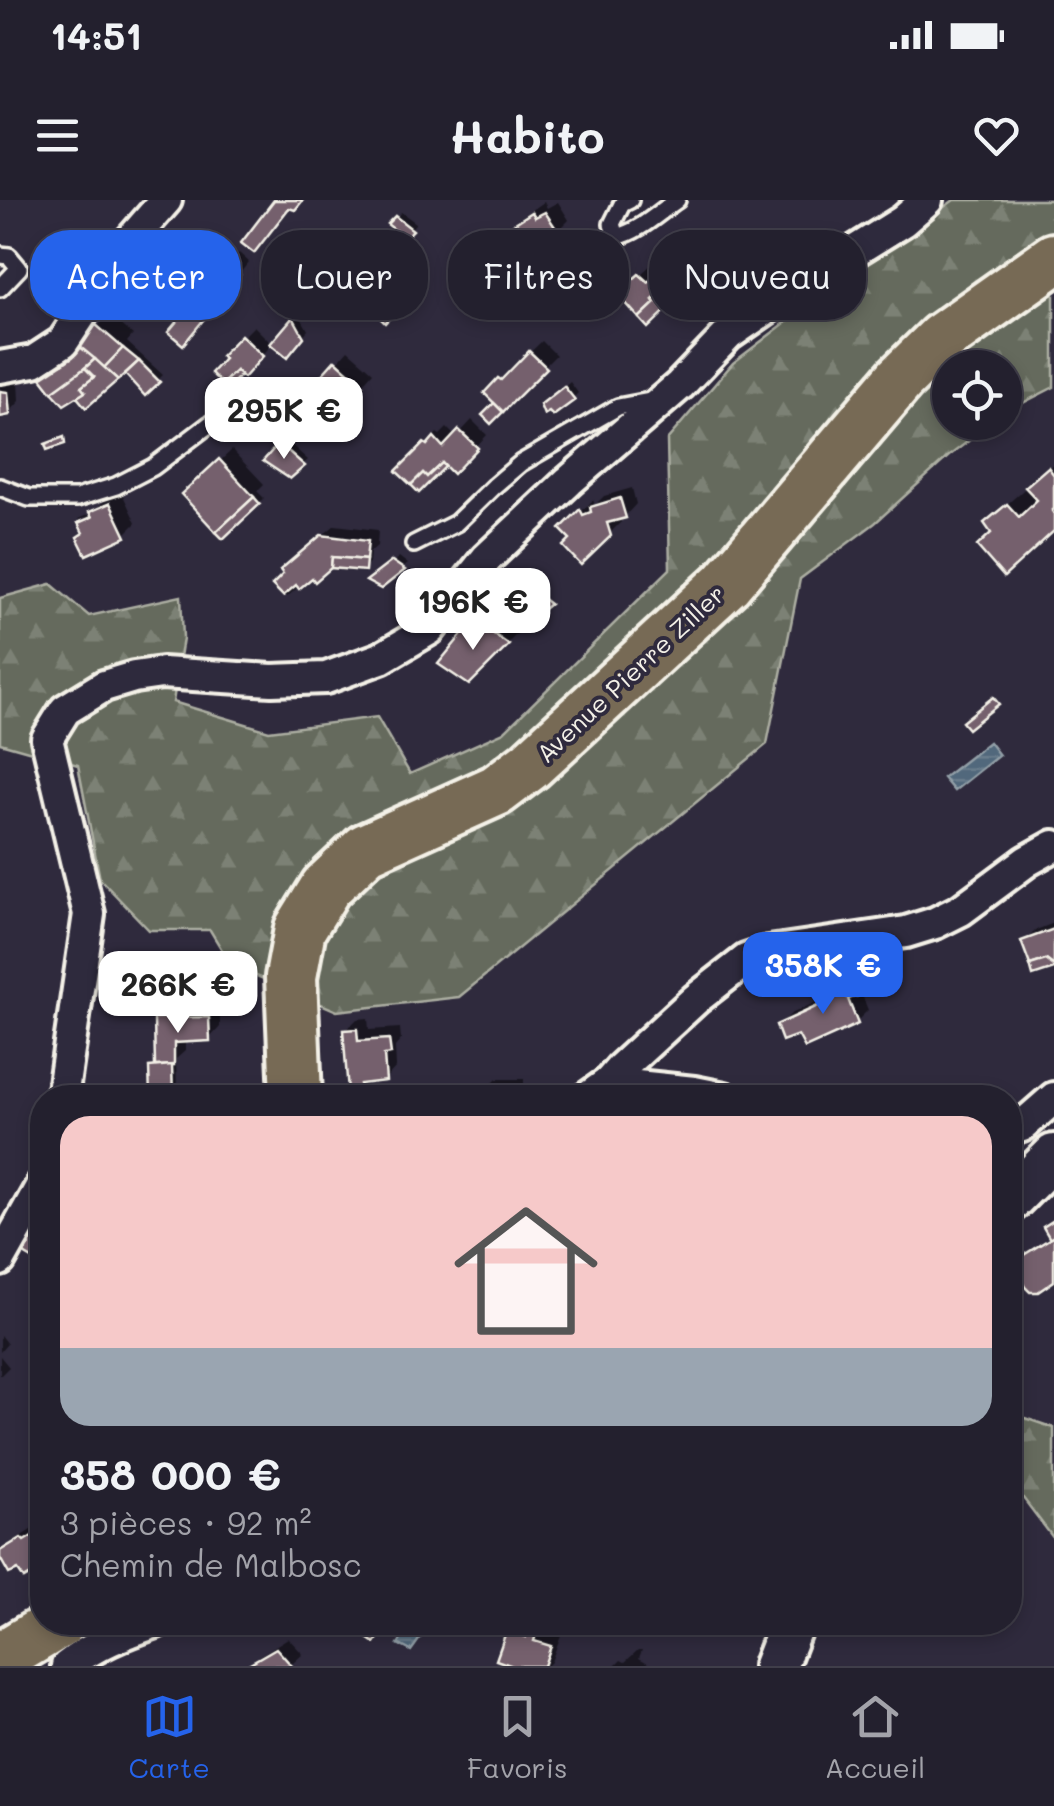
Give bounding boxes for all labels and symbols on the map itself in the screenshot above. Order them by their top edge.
pin: 295K € [203,377,365,462]
pin: 196K € [392,568,554,653]
street label: Avenue Pierre Ziller [529,577,731,769]
pin: 358K € [742,932,904,1017]
pin: 266K € [97,951,259,1036]

